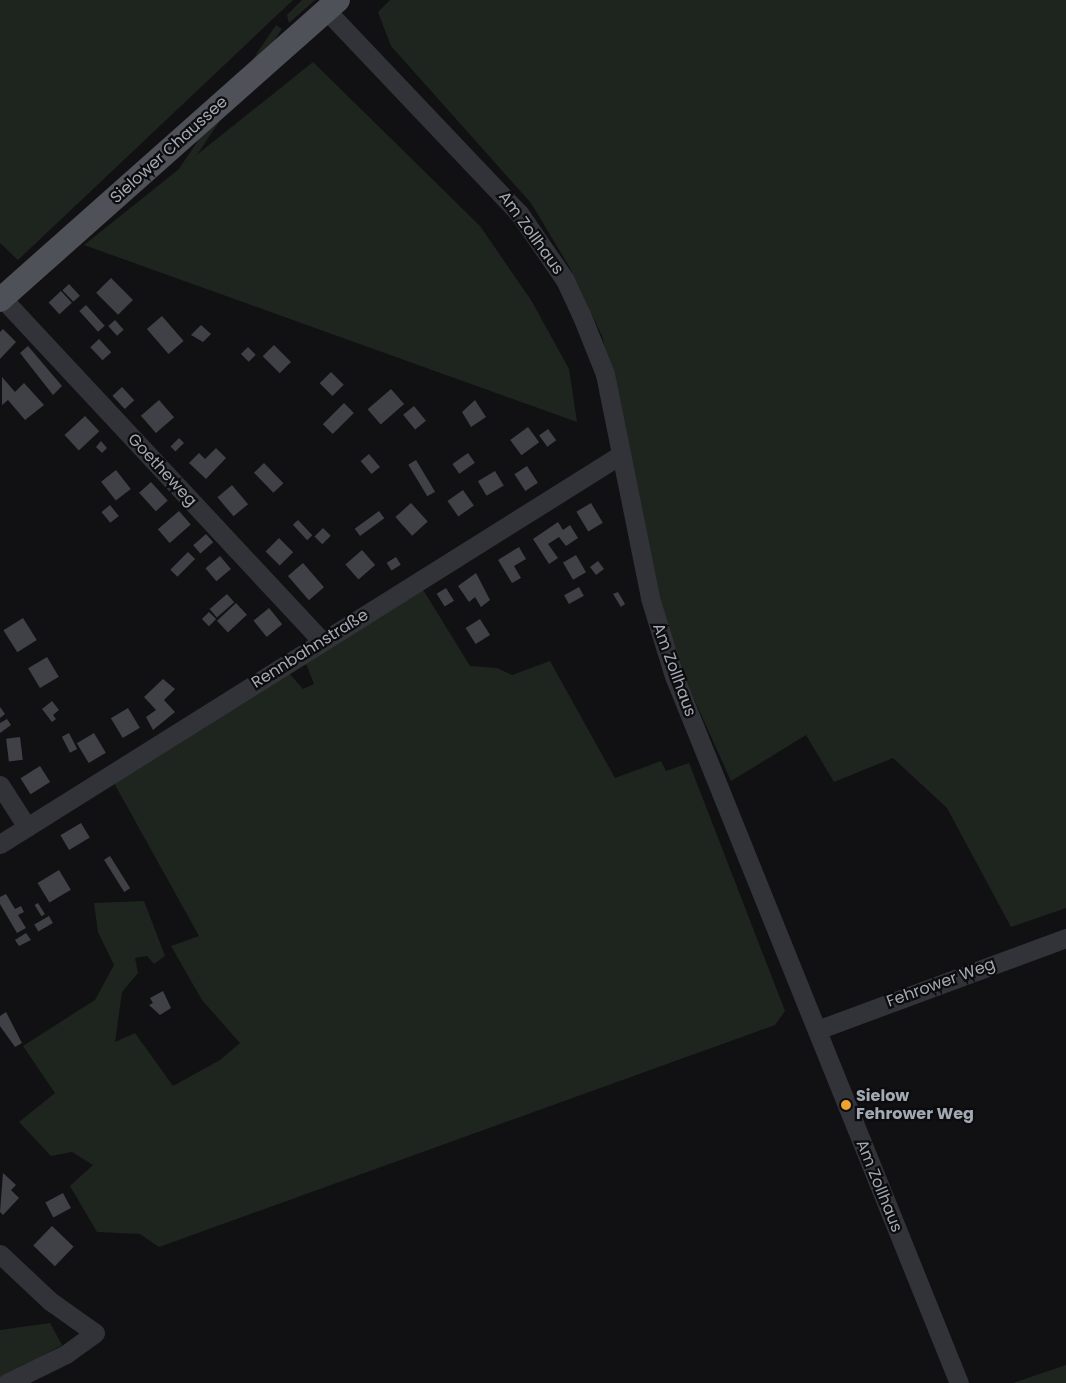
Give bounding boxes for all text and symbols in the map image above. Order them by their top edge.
street label: Sielower Chaussee [107,92,231,208]
street label: Am Zollhaus [494,188,568,278]
street label: Goetheweg [123,430,201,510]
street label: Rennbahnstraße [248,605,372,693]
street label: Am Zollhaus [648,621,700,719]
street label: Fehrower Weg [884,954,998,1012]
place label: Sielow Fehrower Weg [856,1086,974,1124]
marker: Sielow Fehrower Weg [840,1099,852,1111]
street label: Am Zollhaus [852,1137,906,1235]

